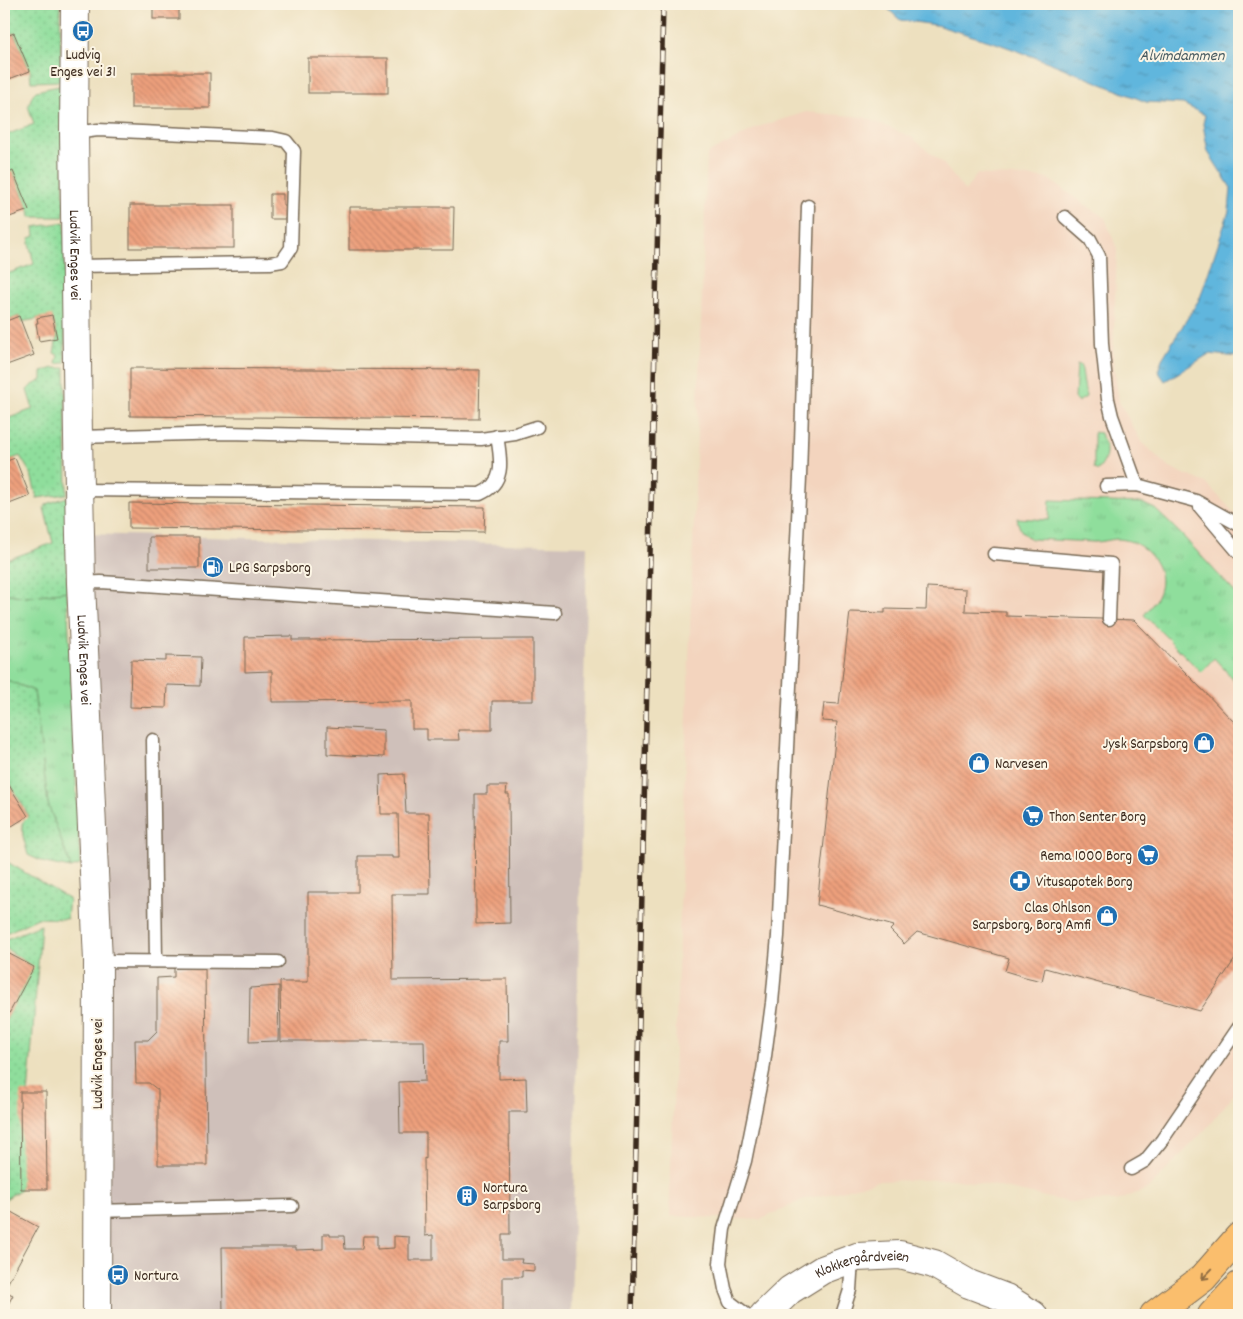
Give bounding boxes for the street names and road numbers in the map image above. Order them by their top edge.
street label: Ludvik Enges vei [62,210,85,301]
street label: Ludvik Enges vei [69,614,95,706]
street label: Ludvik Enges vei [88,1019,110,1109]
street label: Klokkergårdveien [811,1246,912,1285]

